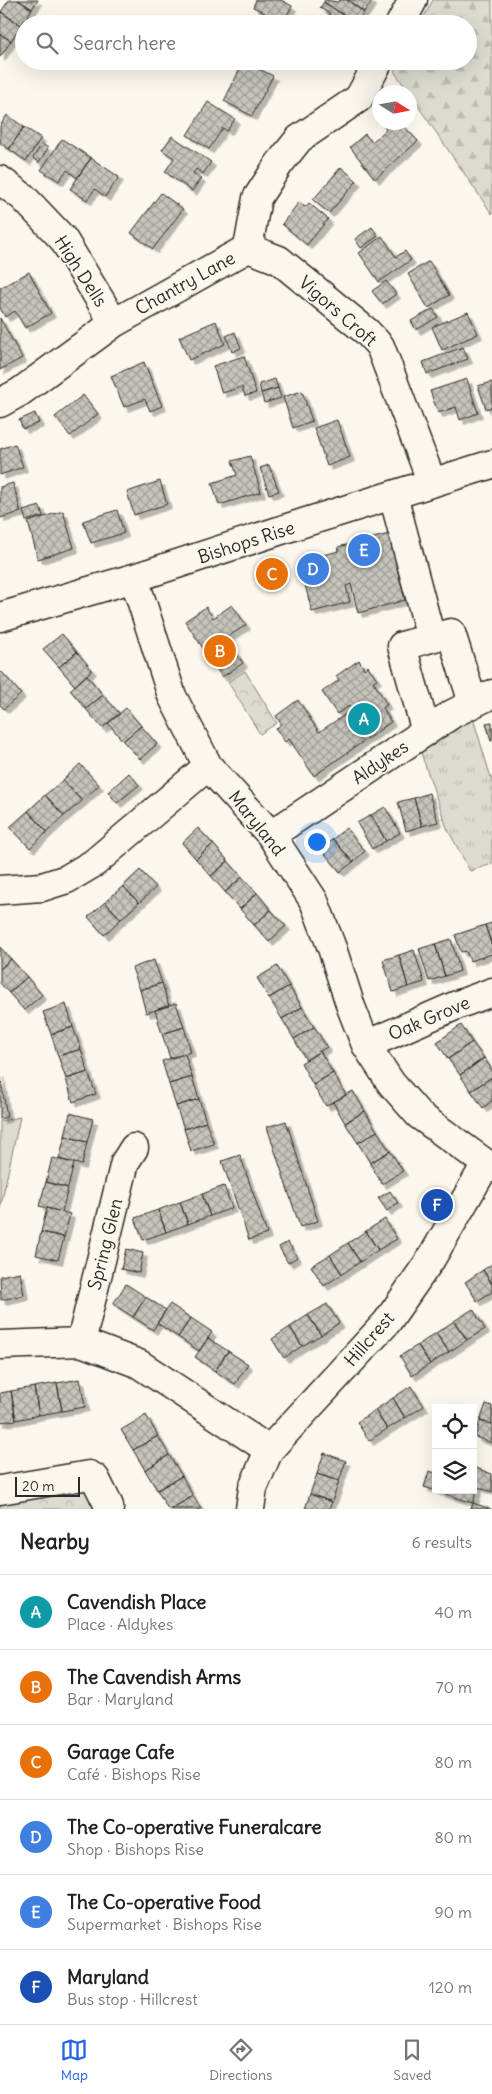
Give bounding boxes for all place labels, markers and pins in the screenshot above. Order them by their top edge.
pin: E [348,531,380,569]
pin: D [297,550,329,588]
pin: C [256,555,288,593]
pin: B [204,632,236,670]
pin: A [348,700,380,738]
pin: F [421,1186,453,1224]

